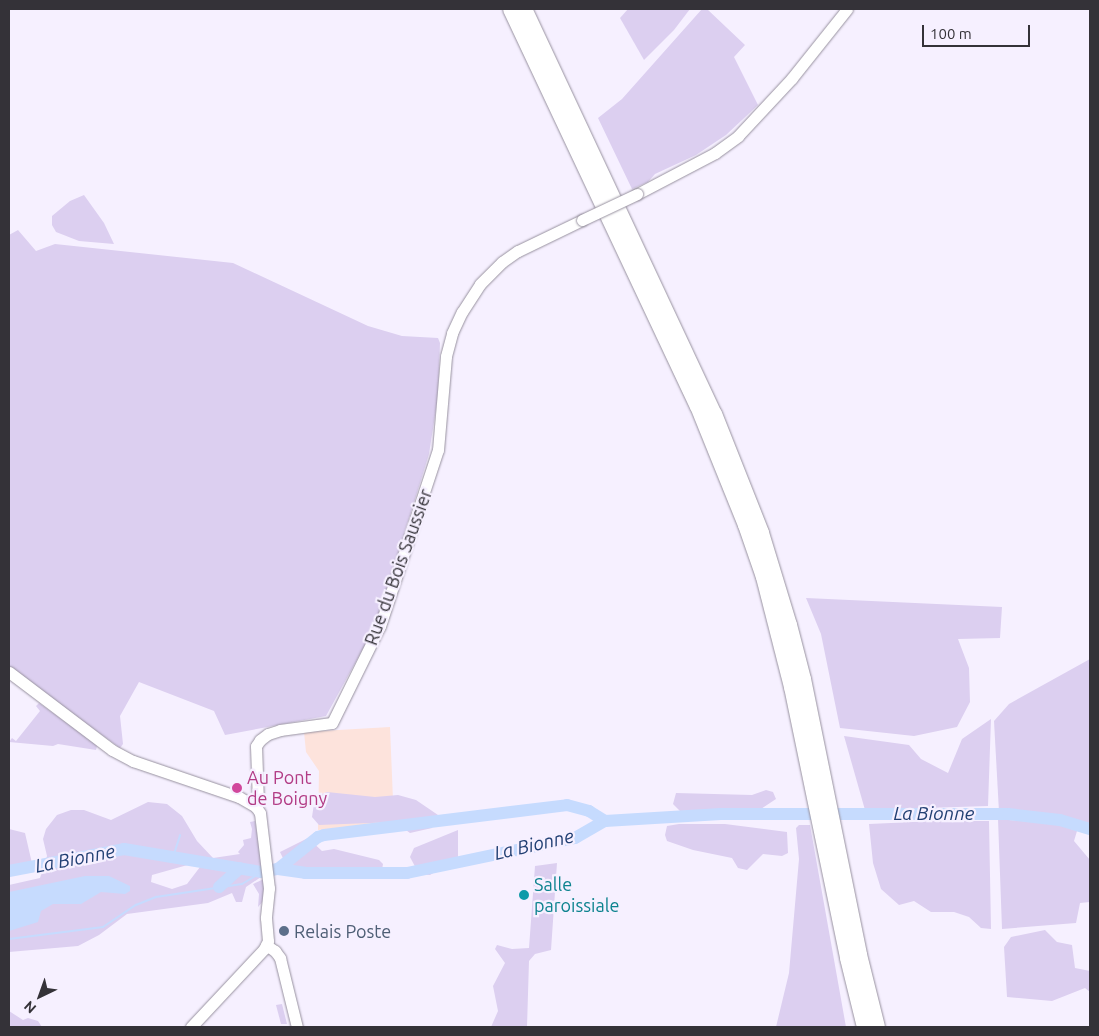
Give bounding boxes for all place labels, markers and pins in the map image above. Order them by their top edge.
place label: Au Pont de Boigny [247,767,327,810]
marker: Au Pont de Boigny [231,782,243,794]
place label: Salle paroissiale [534,874,619,916]
marker: Salle paroissiale [518,889,530,901]
place label: Relais Poste [294,920,391,942]
marker: Relais Poste [278,925,290,937]

